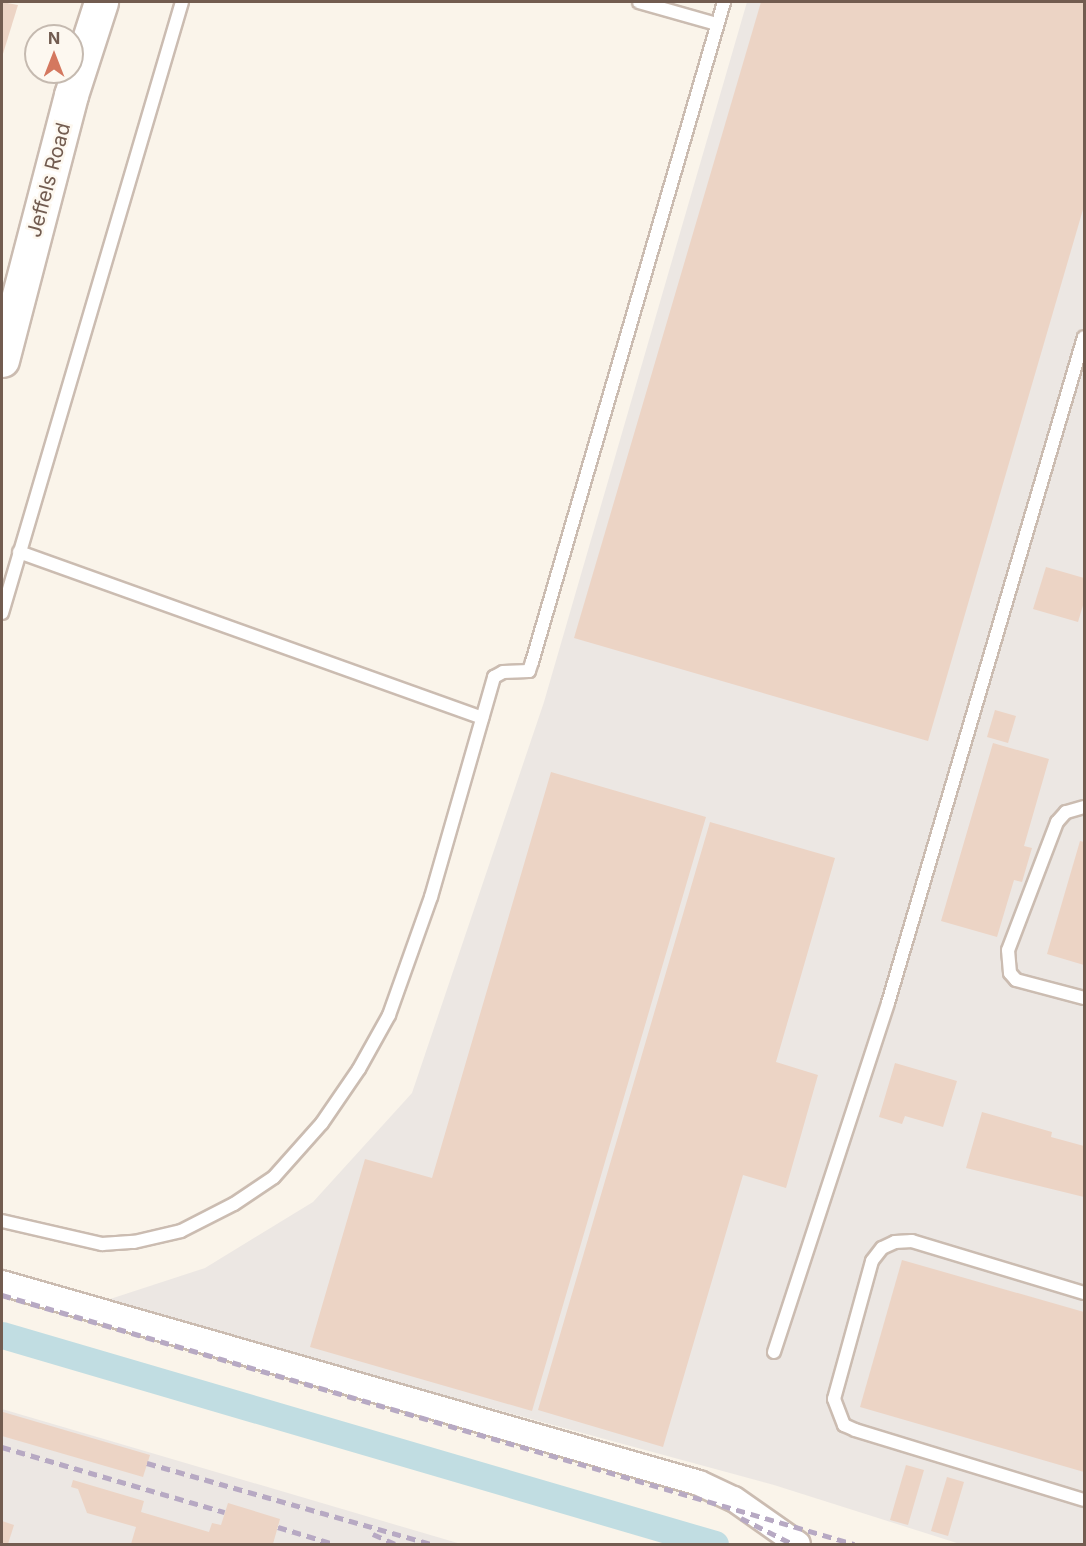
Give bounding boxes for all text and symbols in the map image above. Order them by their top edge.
north arrow [24,24,84,84]
text: N [48,28,60,48]
street label: Jeffels Road [22,120,76,240]

